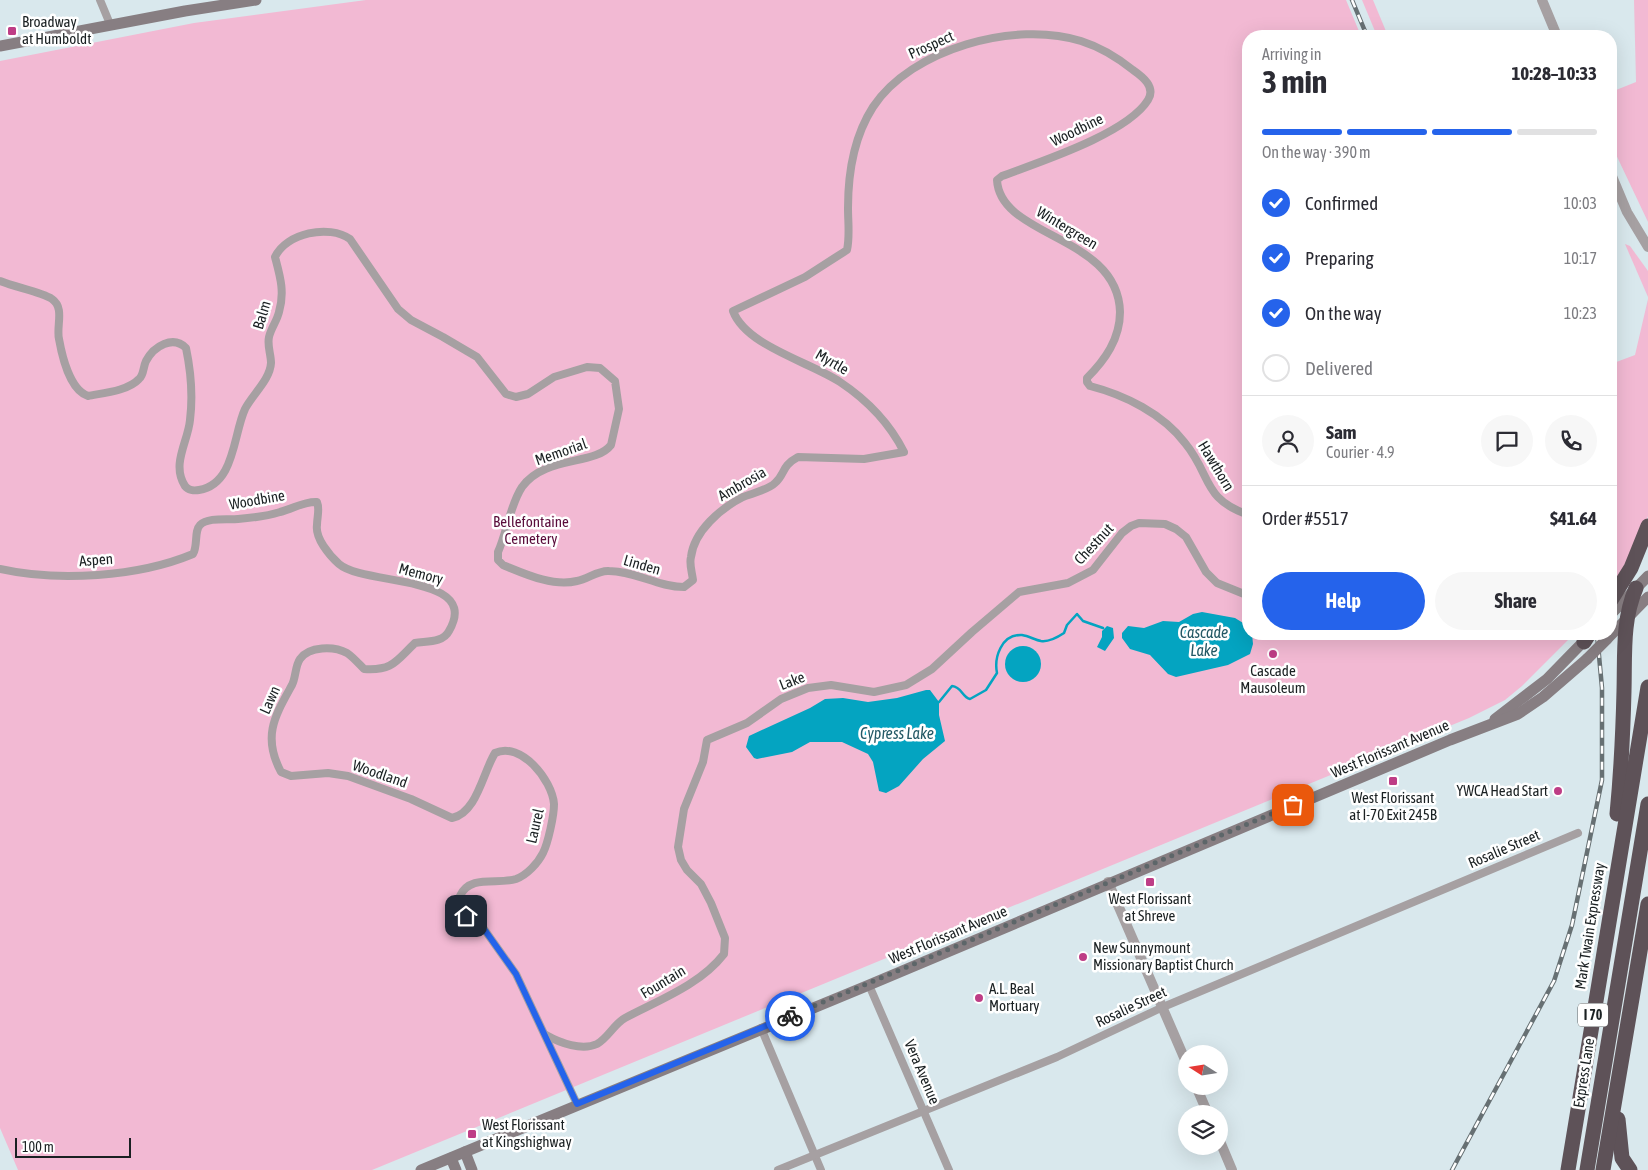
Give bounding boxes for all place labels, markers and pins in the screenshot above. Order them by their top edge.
place label: Broadway at Humboldt [22,13,92,47]
marker: Broadway at Humboldt [6,25,18,37]
marker: Cascade Mausoleum [1267,648,1279,660]
place label: Cascade Mausoleum [1240,662,1306,696]
marker: West Florissant at I-70 Exit 245B [1387,775,1399,787]
place label: YWCA Head Start [1457,782,1548,799]
pin [1272,784,1314,826]
marker: YWCA Head Start [1552,785,1564,797]
place label: West Florissant at I-70 Exit 245B [1349,789,1437,823]
marker: West Florissant at Shreve [1144,876,1156,888]
place label: West Florissant at Shreve [1109,890,1191,924]
pin [445,895,487,937]
place label: New Sunnymount Missionary Baptist Church [1093,939,1234,973]
marker: New Sunnymount Missionary Baptist Church [1077,951,1089,963]
place label: A.L. Beal Mortuary [989,980,1040,1014]
marker: A.L. Beal Mortuary [973,992,985,1004]
place label: West Florissant at Kingshighway [482,1116,572,1150]
marker: West Florissant at Kingshighway [466,1128,478,1140]

